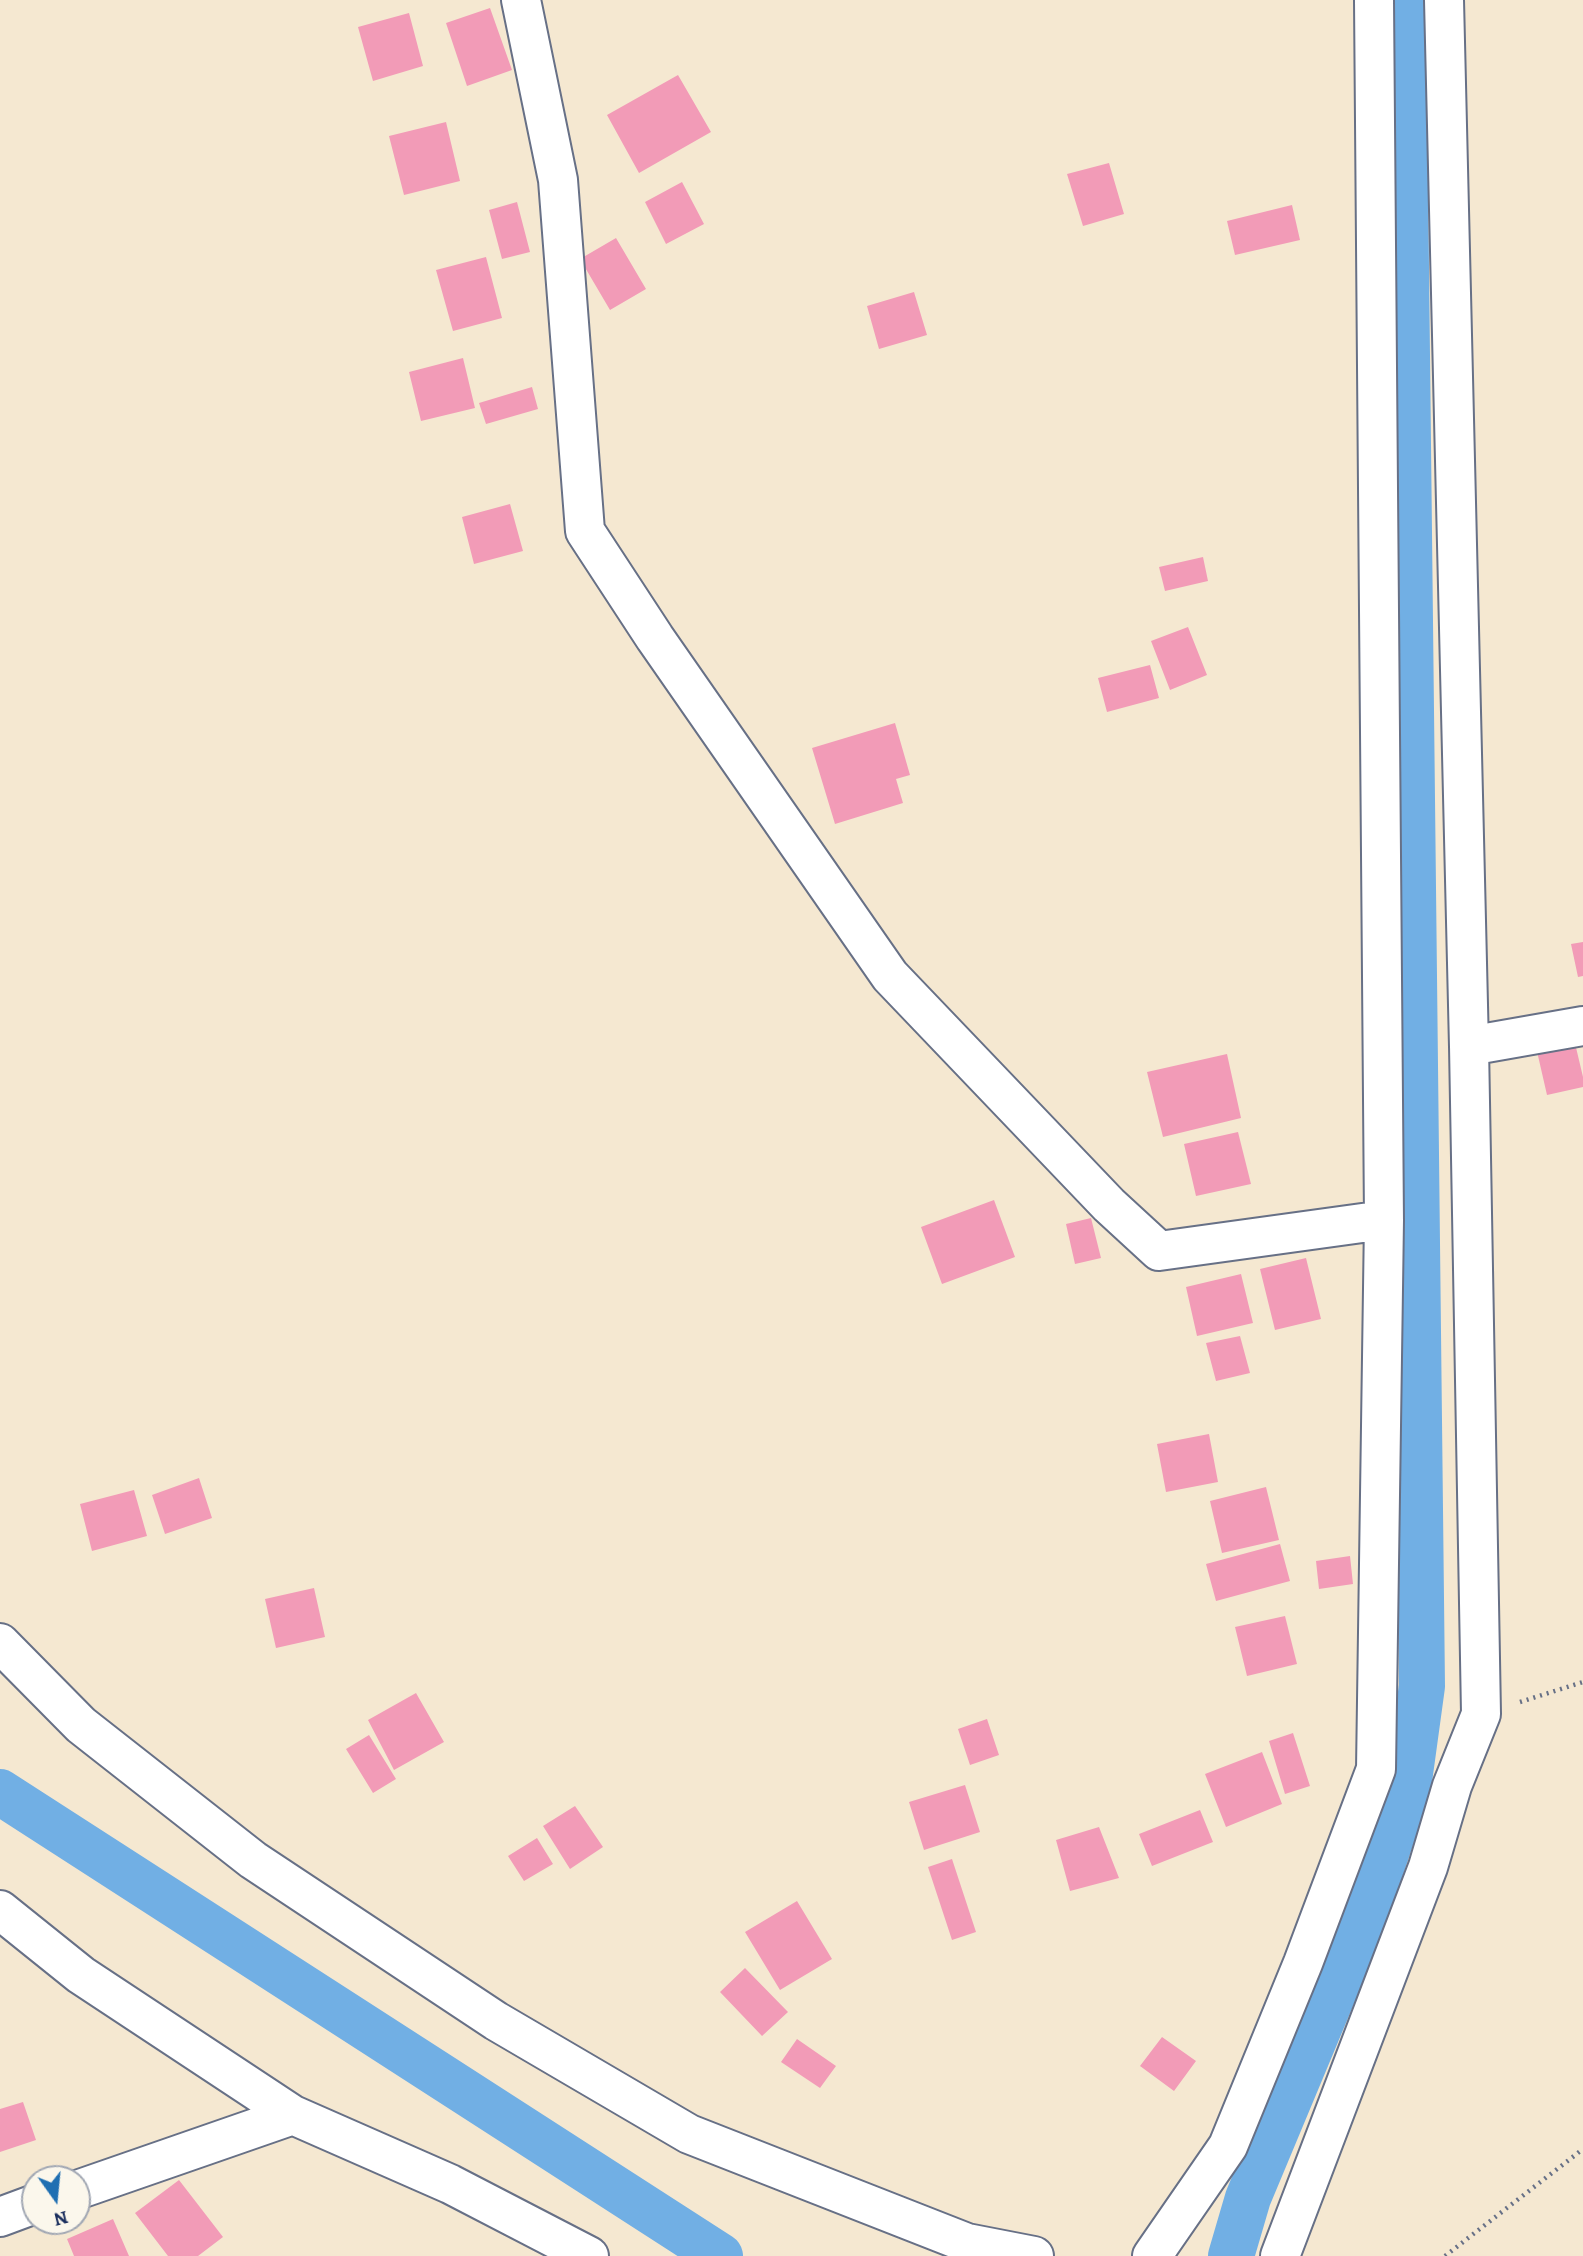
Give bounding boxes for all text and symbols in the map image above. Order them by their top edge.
north arrow [21,2165,91,2235]
text: N [51,2204,71,2233]

